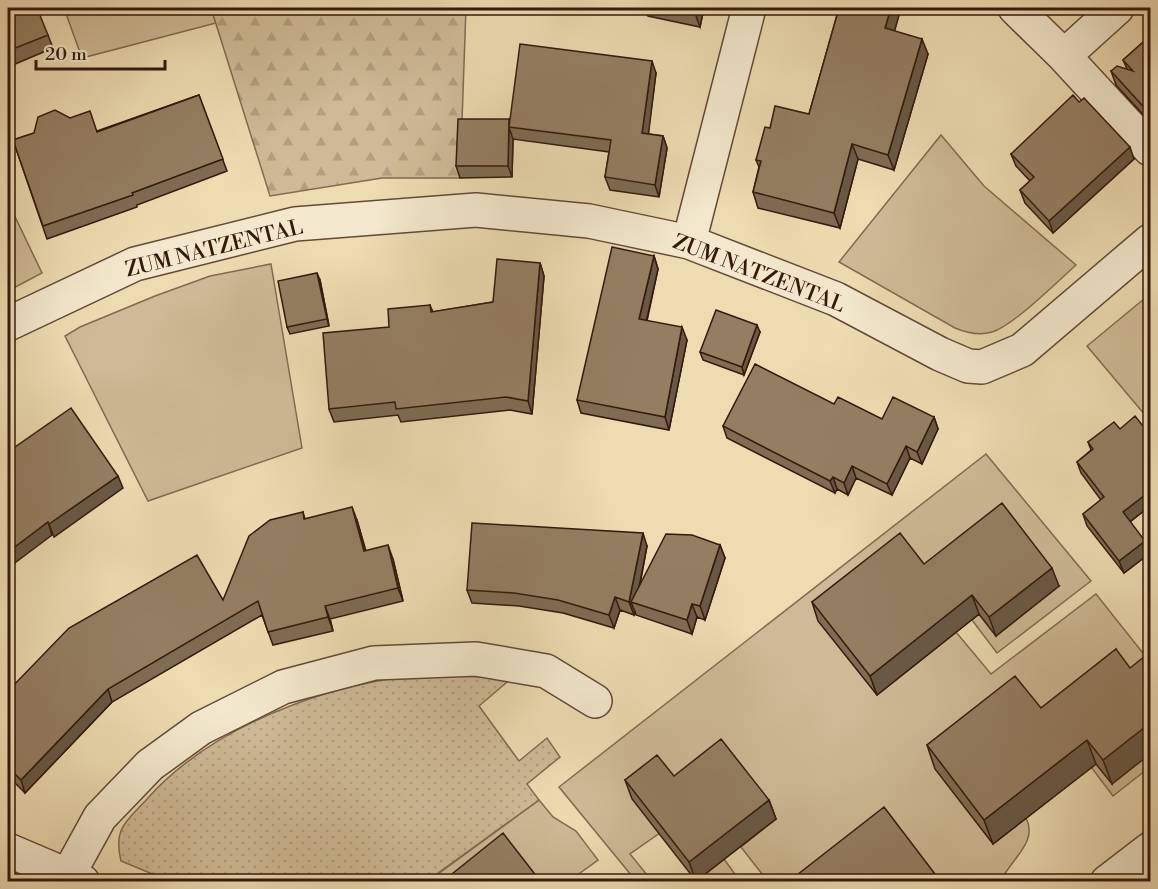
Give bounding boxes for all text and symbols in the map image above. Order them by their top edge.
scale bar [36,33,165,71]
text: 20 m [45,43,87,66]
street label: ZUM NATZENTAL [123,214,306,284]
street label: ZUM NATZENTAL [669,229,848,319]

